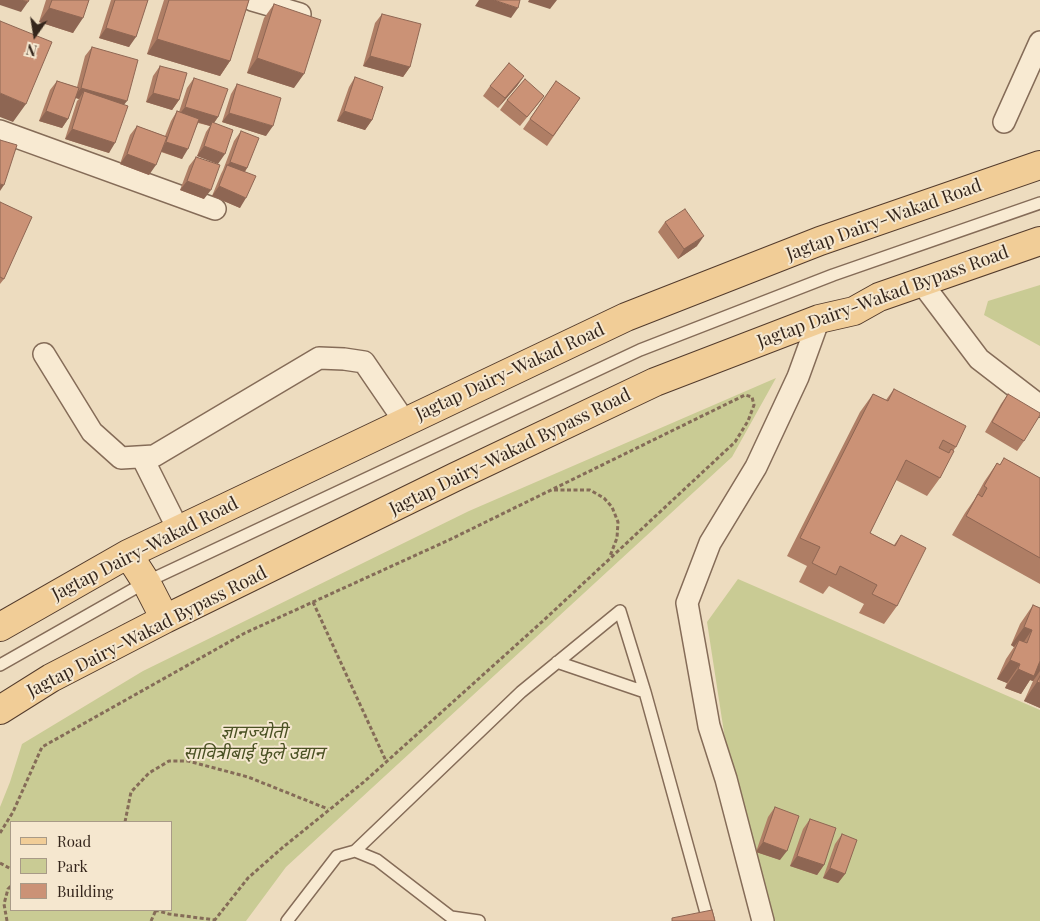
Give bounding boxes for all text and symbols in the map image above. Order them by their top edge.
north arrow [10,10,60,60]
text: N [24,40,39,60]
street label: Jagtap Dairy-Wakad Road [784,175,984,265]
street label: Jagtap Dairy-Wakad Bypass Road [754,241,1012,353]
street label: Jagtap Dairy-Wakad Road [412,319,608,425]
street label: Jagtap Dairy-Wakad Bypass Road [386,384,634,520]
street label: Jagtap Dairy-Wakad Road [48,493,242,605]
street label: Jagtap Dairy-Wakad Bypass Road [24,562,270,702]
park label: ज्ञानज्योती सावित्रीबाई फुले उद्यान [184,721,324,764]
legend [10,821,172,911]
text: Road [57,831,91,851]
text: Park [57,856,88,876]
text: Building [57,881,113,901]

